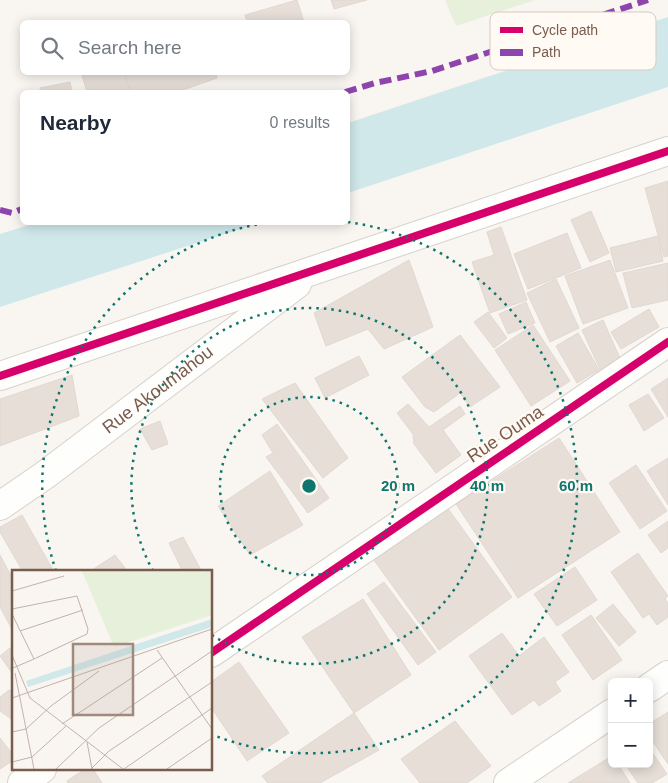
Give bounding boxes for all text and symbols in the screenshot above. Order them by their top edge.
legend [490,12,656,70]
search box [20,20,350,75]
text: Cycle path [532,22,598,38]
icon: search [38,34,66,62]
text: Search here [78,37,182,58]
text: Path [532,44,561,60]
text: Nearby [40,111,111,134]
text: 0 results [270,114,330,131]
street label: Rue Akoumahou [99,341,217,438]
street label: Rue Ouma [463,401,547,467]
centre of rings [300,477,318,495]
text: 20 m [381,477,415,494]
text: 40 m [470,477,504,494]
text: 60 m [559,477,593,494]
inset map [12,570,212,770]
map controls [608,678,653,768]
button: + [608,678,653,723]
button: − [608,723,653,768]

